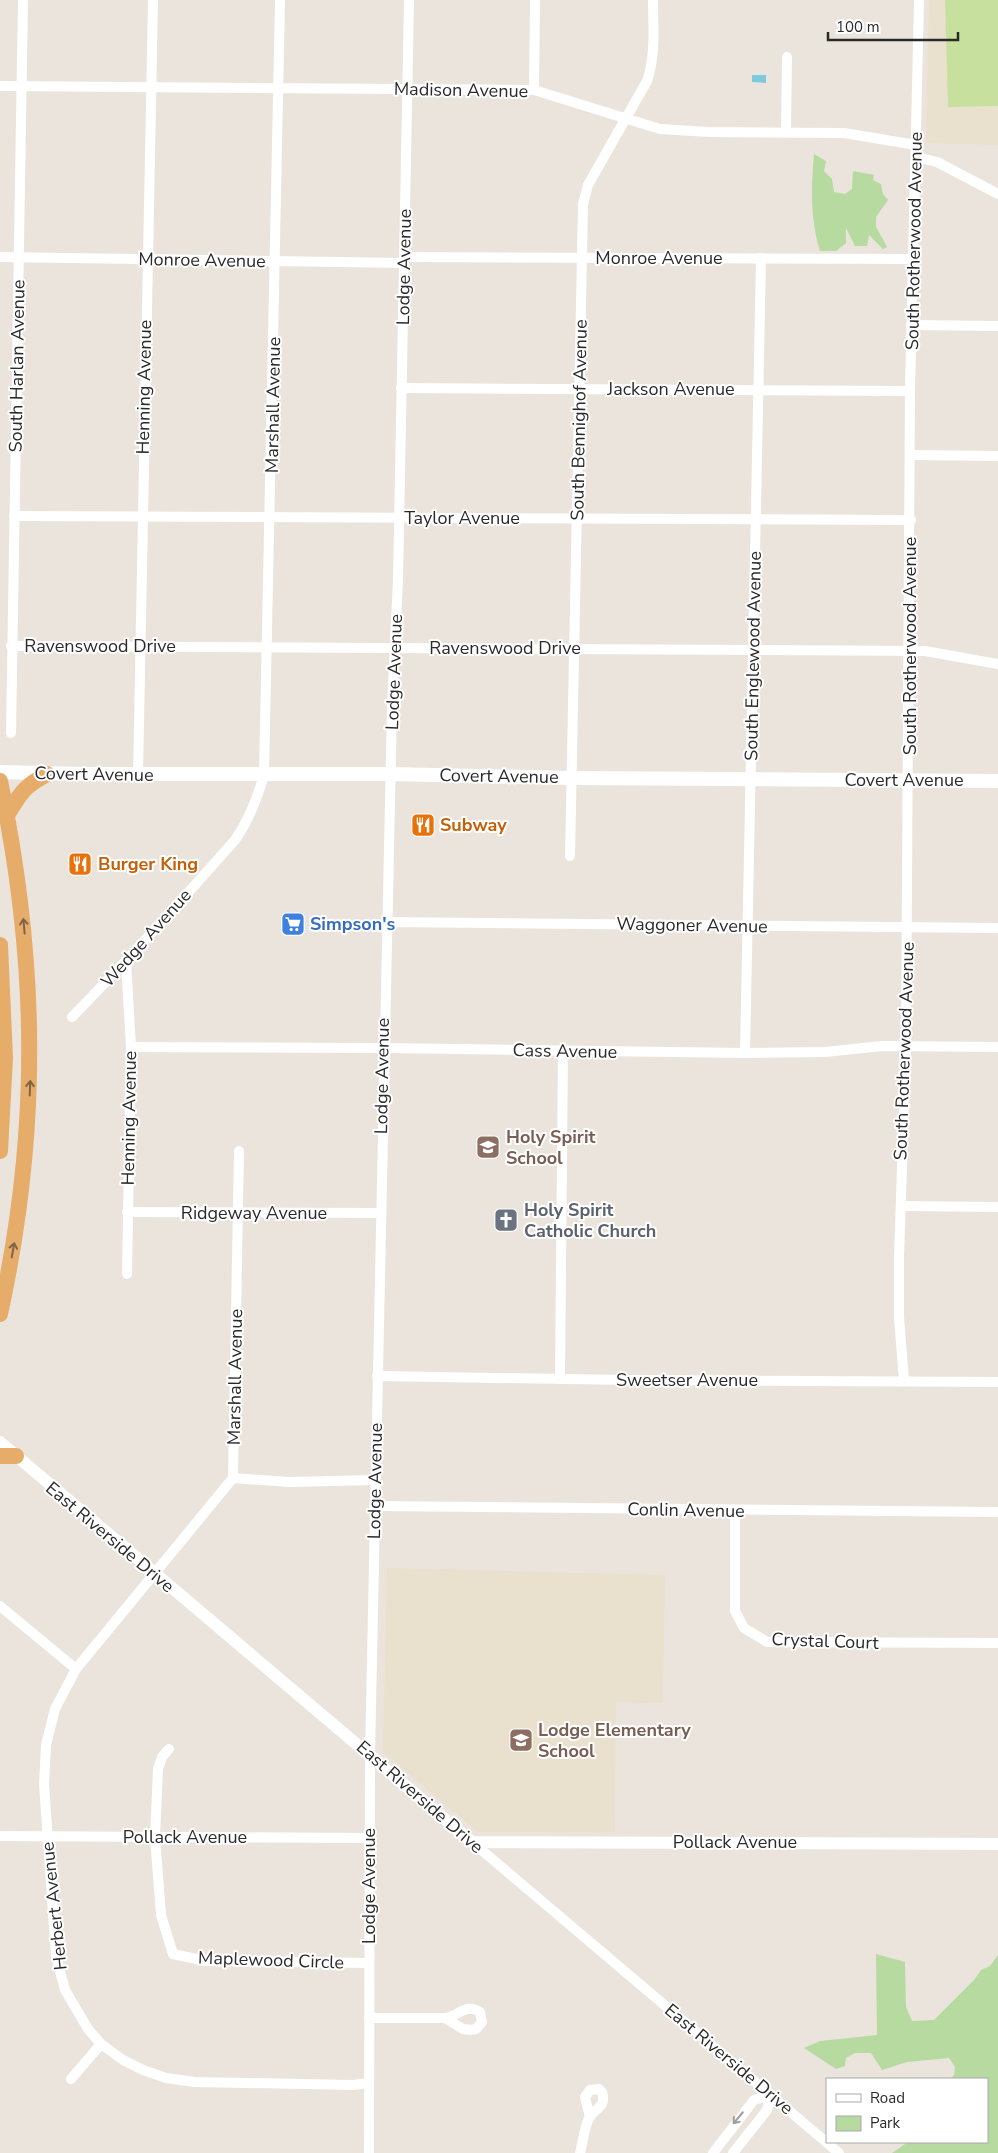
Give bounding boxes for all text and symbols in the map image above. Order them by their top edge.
scale bar [828,10,958,42]
text: 100 m [836,17,880,37]
street label: Madison Avenue [394,77,528,103]
street label: South Rotherwood Avenue [900,132,928,350]
street label: Lodge Avenue [391,209,417,325]
street label: Monroe Avenue [595,246,723,270]
street label: Monroe Avenue [138,247,266,273]
street label: South Harlan Avenue [3,279,31,453]
street label: South Bennighof Avenue [565,319,593,521]
street label: Henning Avenue [131,320,157,454]
street label: Marshall Avenue [260,337,286,473]
street label: Jackson Avenue [606,377,735,401]
street label: Taylor Avenue [404,506,520,530]
street label: South Rotherwood Avenue [898,537,922,755]
street label: South Englewood Avenue [739,551,767,761]
street label: Lodge Avenue [380,614,408,730]
street label: Ravenswood Drive [24,634,176,658]
street label: Ravenswood Drive [429,636,581,660]
street label: Covert Avenue [34,761,154,787]
street label: Covert Avenue [439,763,559,789]
street label: Covert Avenue [844,768,964,792]
restaurant icon: Subway [410,812,436,838]
place label: Subway [440,813,507,837]
restaurant icon: Burger King [67,851,93,877]
place label: Burger King [98,852,198,876]
street label: Wedge Avenue [95,884,197,992]
supermarket icon: Simpson's [280,911,306,937]
place label: Simpson's [310,912,396,936]
street label: Waggoner Avenue [616,912,768,938]
one-way arrow [19,918,28,934]
street label: South Rotherwood Avenue [888,941,920,1161]
street label: Lodge Avenue [369,1018,395,1134]
street label: Cass Avenue [513,1038,617,1064]
street label: Henning Avenue [116,1051,142,1185]
one-way arrow [25,1080,35,1096]
place label: Holy Spirit School [506,1125,596,1170]
school or university icon: Holy Spirit School [475,1134,501,1160]
place label: Holy Spirit Catholic Church [524,1198,656,1243]
street label: Ridgeway Avenue [181,1201,327,1225]
church icon: Holy Spirit Catholic Church [493,1207,519,1233]
one-way arrow [9,1242,19,1258]
street label: Marshall Avenue [222,1309,248,1445]
street label: Sweetser Avenue [616,1368,758,1392]
street label: Lodge Avenue [362,1423,388,1539]
street label: East Riverside Drive [41,1476,179,1598]
street label: Conlin Avenue [627,1497,745,1523]
street label: Crystal Court [771,1627,880,1655]
place label: Lodge Elementary School [538,1718,691,1763]
school or university icon: Lodge Elementary School [508,1727,534,1753]
street label: East Riverside Drive [351,1735,489,1859]
street label: Pollack Avenue [123,1825,247,1849]
street label: Lodge Avenue [357,1828,381,1944]
street label: Pollack Avenue [673,1830,797,1854]
street label: Herbert Avenue [35,1841,73,1971]
street label: Maplewood Circle [198,1945,344,1975]
street label: East Riverside Drive [660,1998,798,2120]
legend [826,2078,988,2143]
text: Road [870,2088,905,2108]
one-way arrow [732,2112,744,2125]
text: Park [870,2113,900,2133]

